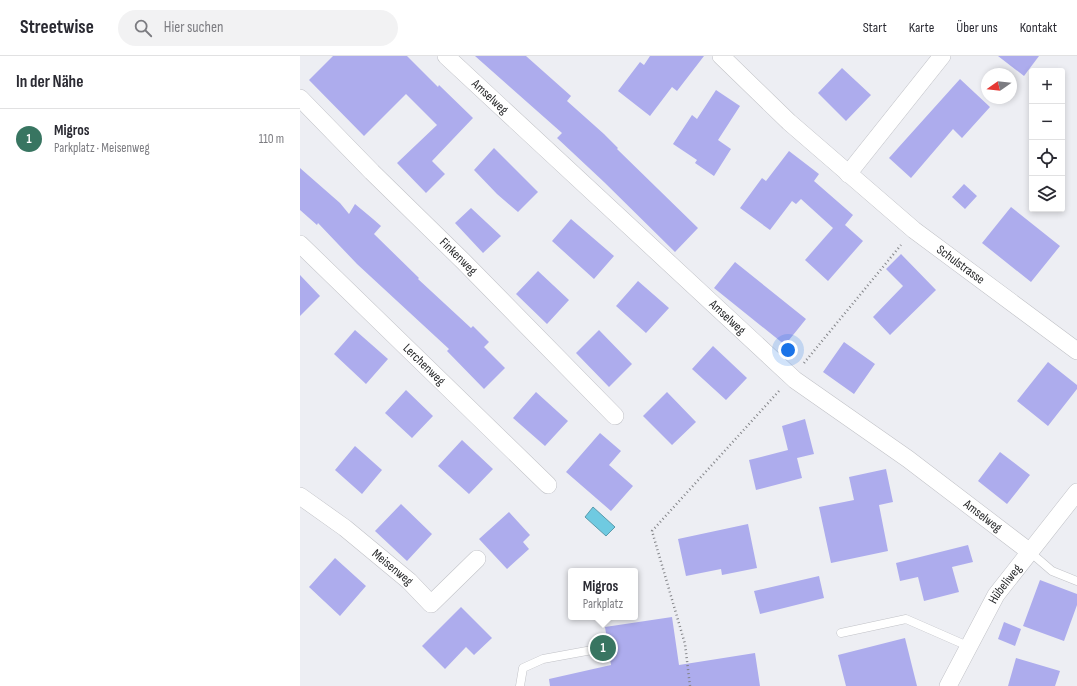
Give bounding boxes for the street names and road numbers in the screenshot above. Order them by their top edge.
street label: Amselweg [468,75,512,118]
street label: Finkenweg [436,234,480,278]
street label: Schulstrasse [933,242,988,288]
street label: Amselweg [705,296,749,338]
street label: Lerchenweg [400,340,449,389]
street label: Amselweg [959,496,1005,536]
street label: Meisenweg [369,546,417,589]
street label: Hübeliweg [985,561,1025,606]

